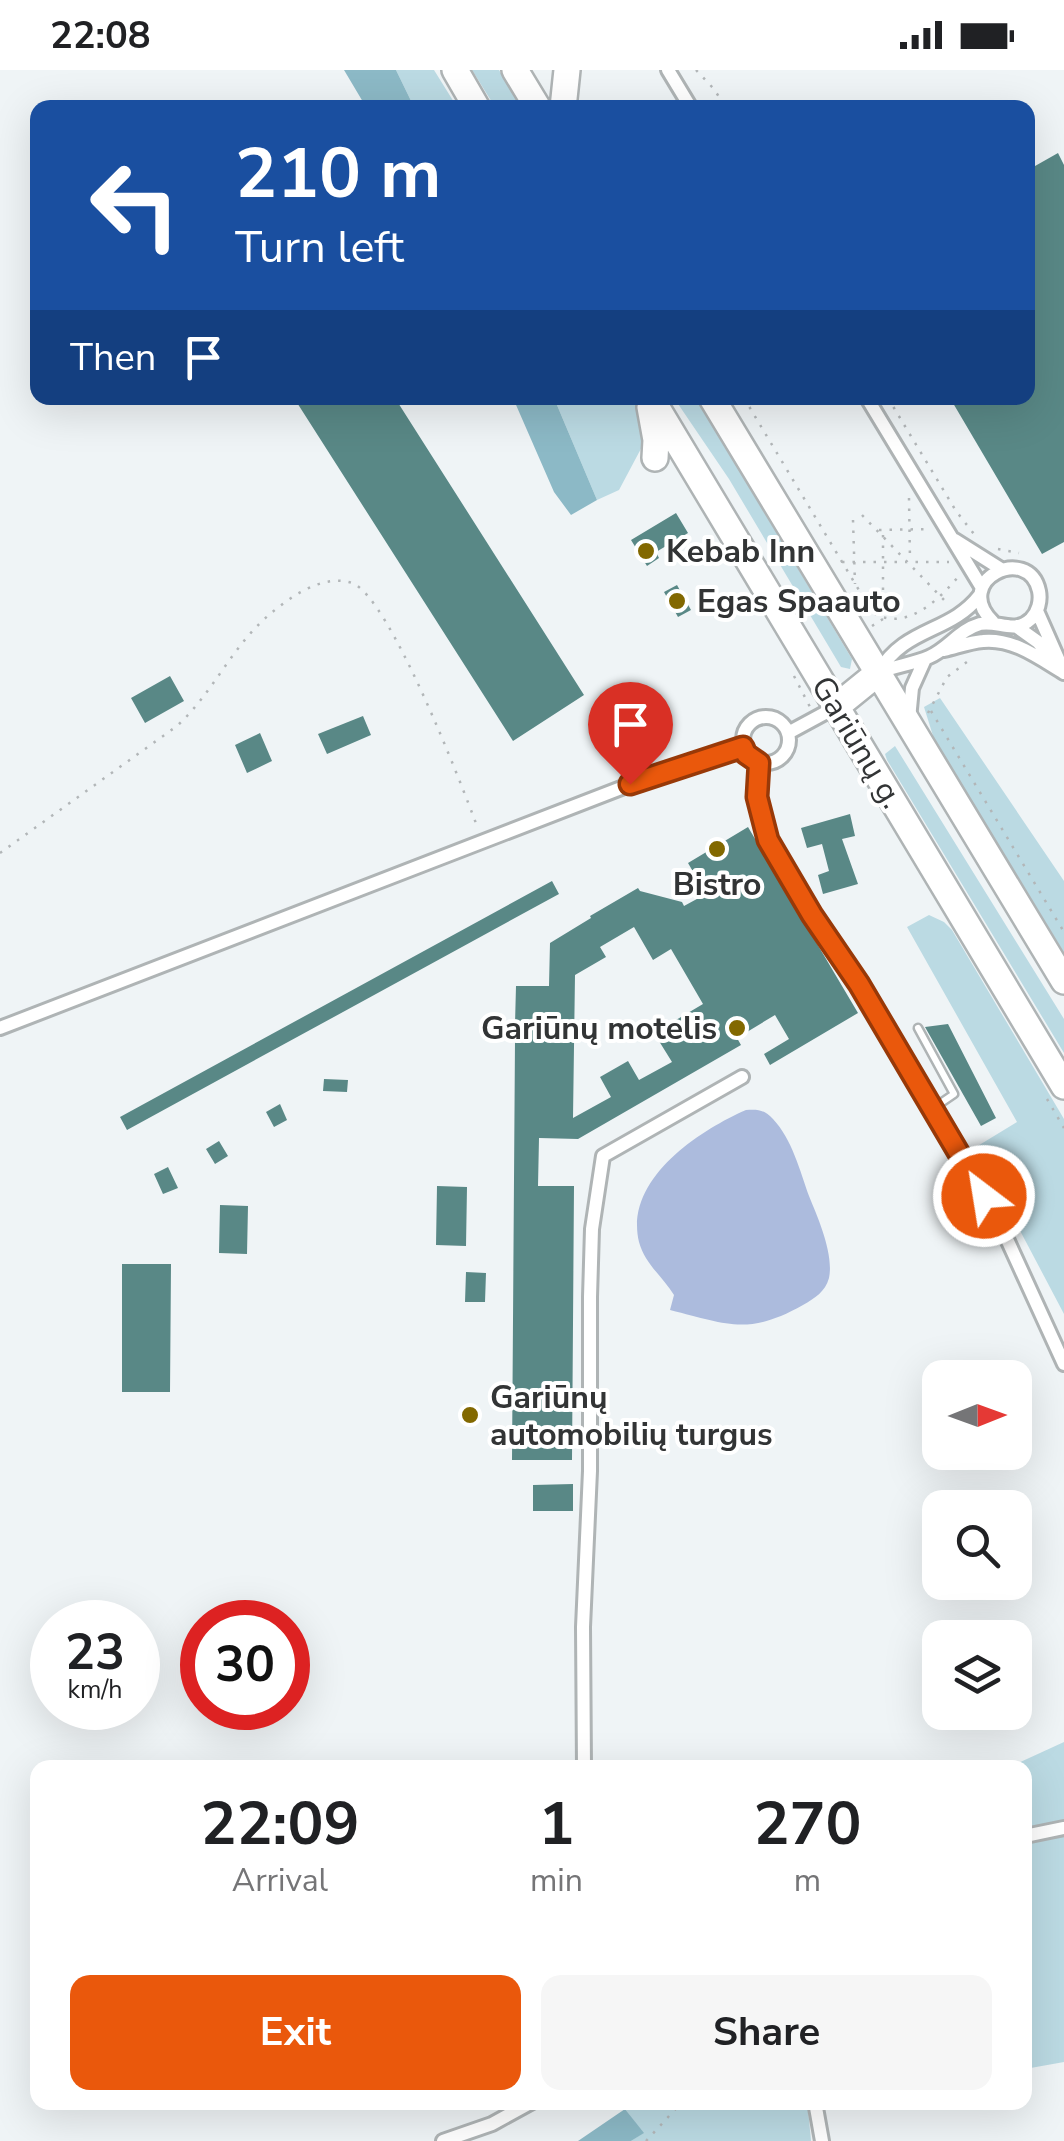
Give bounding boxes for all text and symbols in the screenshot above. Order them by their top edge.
text: 22:08 [50,10,151,61]
text: 210 m [235,126,441,222]
icon: left [70,140,200,270]
text: Turn left [235,217,404,278]
icon: arrive [176,330,231,385]
text: Then [70,332,156,383]
place label: Kebab Inn [666,530,815,573]
marker: Kebab Inn [635,540,657,562]
place label: Egas Spaauto [697,580,901,623]
marker: Egas Spaauto [666,590,688,612]
street label: Gariūnų g. [801,668,914,817]
pin [588,682,673,785]
icon: arrive [603,697,658,752]
marker: Bistro [706,838,728,860]
place label: Bistro [673,863,761,906]
place label: Gariūnų motelis [481,1007,717,1050]
marker: Gariūnų motelis [726,1017,748,1039]
position arrow [932,1144,1036,1248]
north arrow [922,1360,1032,1470]
map controls [922,1360,1032,1730]
place label: Gariūnų automobilių turgus [490,1376,773,1456]
marker: Gariūnų automobilių turgus [459,1404,481,1426]
button: search [922,1490,1032,1600]
speed limit sign: 30 [180,1600,310,1730]
text: 23 [65,1618,125,1687]
button: layers [922,1620,1032,1730]
text: km/h [67,1673,123,1707]
text: 22:09 [201,1783,359,1865]
text: 1 [538,1783,574,1865]
text: 270 [753,1783,861,1865]
text: Arrival [232,1859,328,1902]
text: min [530,1859,583,1902]
text: m [794,1859,821,1902]
button: Exit [70,1975,521,2090]
button: Share [541,1975,992,2090]

